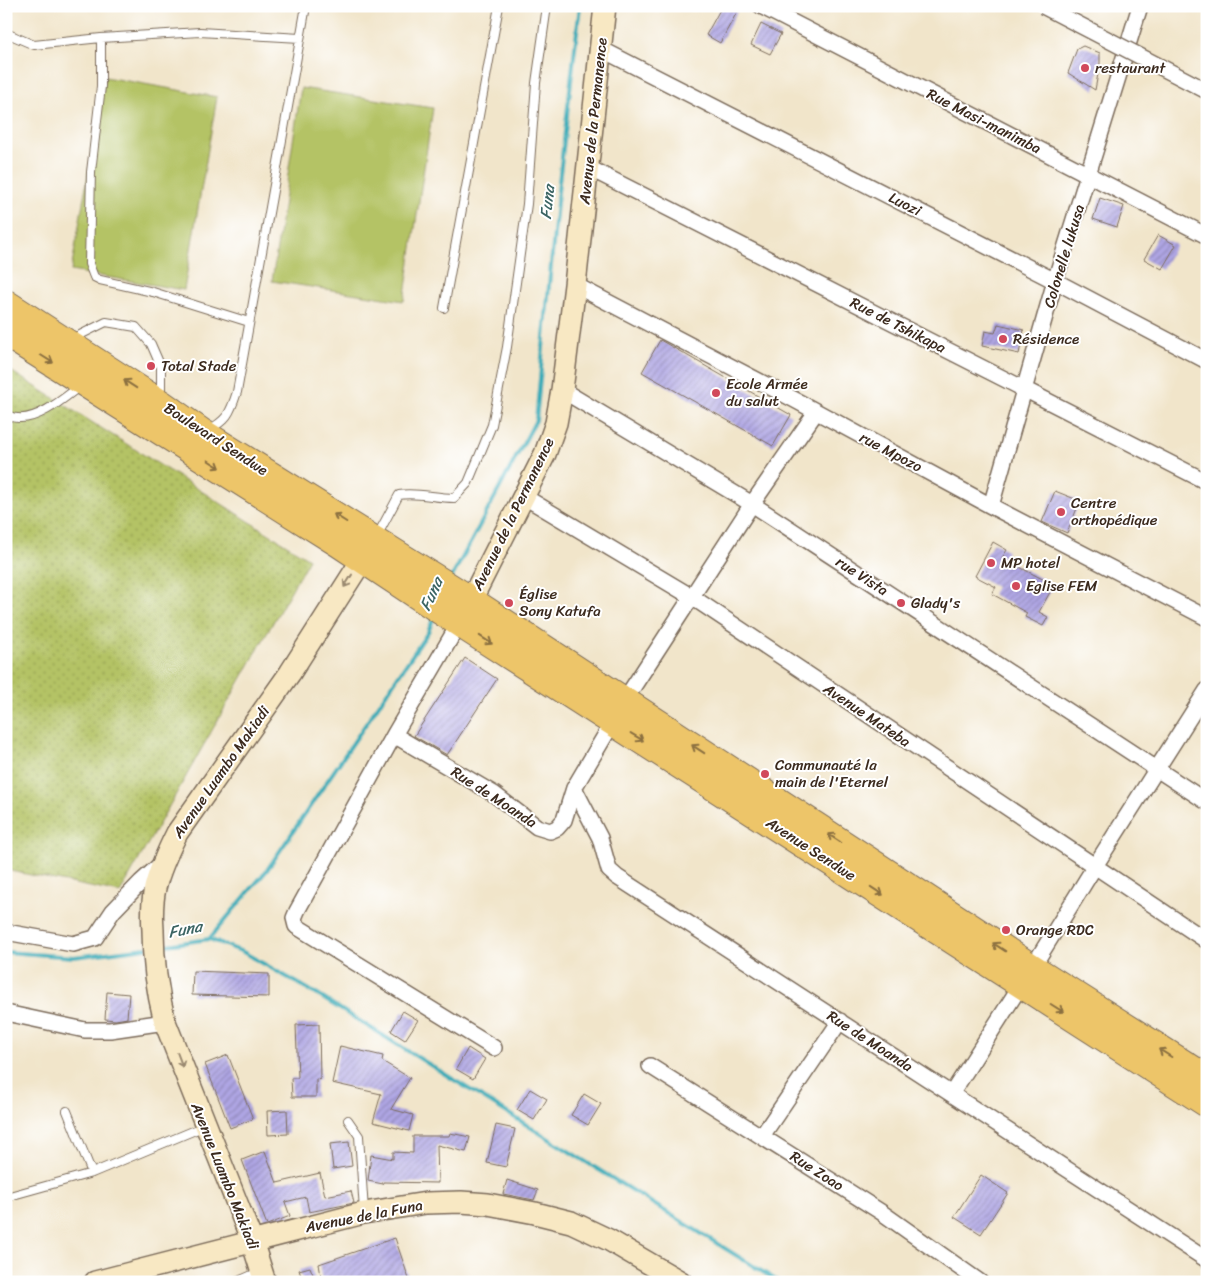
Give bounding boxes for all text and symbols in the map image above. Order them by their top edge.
street label: Avenue de la Permanence [571,37,615,206]
place label: restaurant [1095,55,1166,81]
marker: restaurant [1079,62,1091,74]
street label: Rue Masi-manimba [922,81,1046,161]
water label: Funa [531,182,563,220]
street label: Luozi [884,185,927,224]
street label: Colonelle lukusa [1036,201,1092,311]
street label: Rue de Tshikapa [845,290,951,361]
place label: Résidence [1013,326,1079,352]
marker: Résidence [997,333,1009,345]
place label: Total Stade [161,353,237,379]
one-way arrow [40,354,54,364]
marker: Total Stade [145,360,157,372]
place label: Ecole Armée du salut [726,371,808,414]
one-way arrow [123,379,137,389]
marker: Ecole Armée du salut [710,387,722,399]
street label: Boulevard Sendwe [159,395,273,483]
street label: rue Mpozo [855,425,928,480]
street label: Avenue de la Permanence [464,433,561,596]
one-way arrow [207,460,221,470]
place label: Centre orthopédique [1071,490,1158,533]
marker: Centre orthopédique [1055,506,1067,518]
one-way arrow [334,513,348,523]
street label: rue Vista [830,549,894,603]
place label: MP hotel [1001,550,1061,576]
marker: MP hotel [985,557,997,569]
water label: Funa [411,571,452,615]
one-way arrow [343,573,353,587]
place label: Eglise FEM [1026,573,1098,599]
marker: Eglise FEM [1010,580,1022,592]
place label: Église Sony Katufa [519,581,601,624]
place label: Glady's [911,590,960,616]
marker: Église Sony Katufa [503,597,515,609]
marker: Glady's [895,597,907,609]
one-way arrow [478,635,492,645]
street label: Avenue Mateba [817,675,917,754]
street label: Avenue Luambo Makiadi [165,700,277,844]
one-way arrow [630,732,644,742]
one-way arrow [691,744,705,754]
place label: Communauté la main de l'Eternel [775,752,889,795]
street label: Rue de Moanda [446,759,543,835]
marker: Communauté la main de l'Eternel [759,768,771,780]
street label: Avenue Sendwe [760,809,862,888]
one-way arrow [827,833,841,843]
one-way arrow [869,886,883,896]
water label: Funa [166,911,206,946]
place label: Orange RDC [1016,917,1094,943]
marker: Orange RDC [1000,924,1012,936]
one-way arrow [992,941,1006,951]
street label: Rue de Moanda [822,1003,919,1079]
one-way arrow [1050,1003,1064,1013]
one-way arrow [1159,1047,1173,1057]
one-way arrow [175,1052,185,1067]
street label: Avenue Luambo Makiadi [183,1098,267,1254]
street label: Rue Zoao [785,1144,850,1198]
street label: Avenue de la Funa [302,1192,425,1240]

